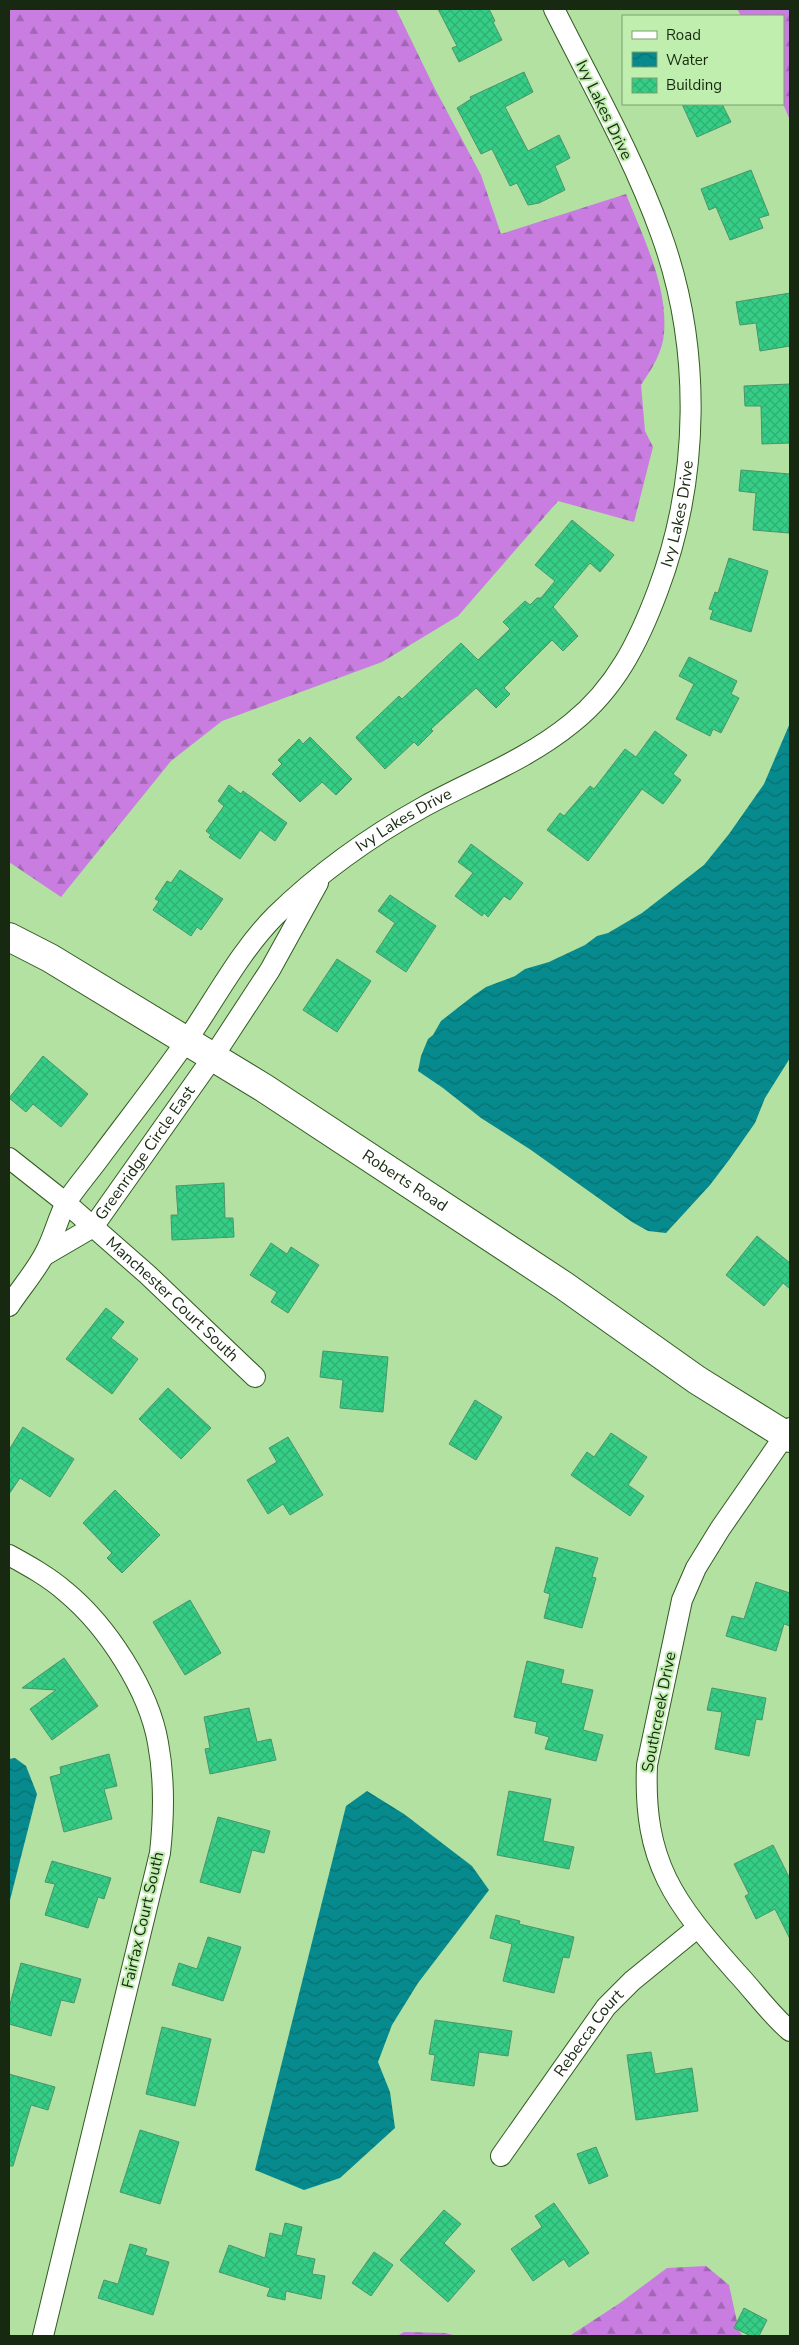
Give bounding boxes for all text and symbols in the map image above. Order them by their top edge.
legend [622,15,784,105]
text: Road [666,25,701,45]
text: Water [666,50,709,70]
street label: Ivy Lakes Drive [570,57,638,163]
text: Building [666,75,722,95]
street label: Ivy Lakes Drive [656,459,699,570]
street label: Ivy Lakes Drive [351,783,456,857]
street label: Greenridge Circle East [90,1081,200,1225]
street label: Roberts Road [358,1145,452,1217]
street label: Manchester Court South [101,1232,243,1367]
street label: Southcreek Drive [637,1650,681,1774]
street label: Fairfax Court South [117,1850,169,1990]
street label: Rebecca Court [549,1984,629,2081]

